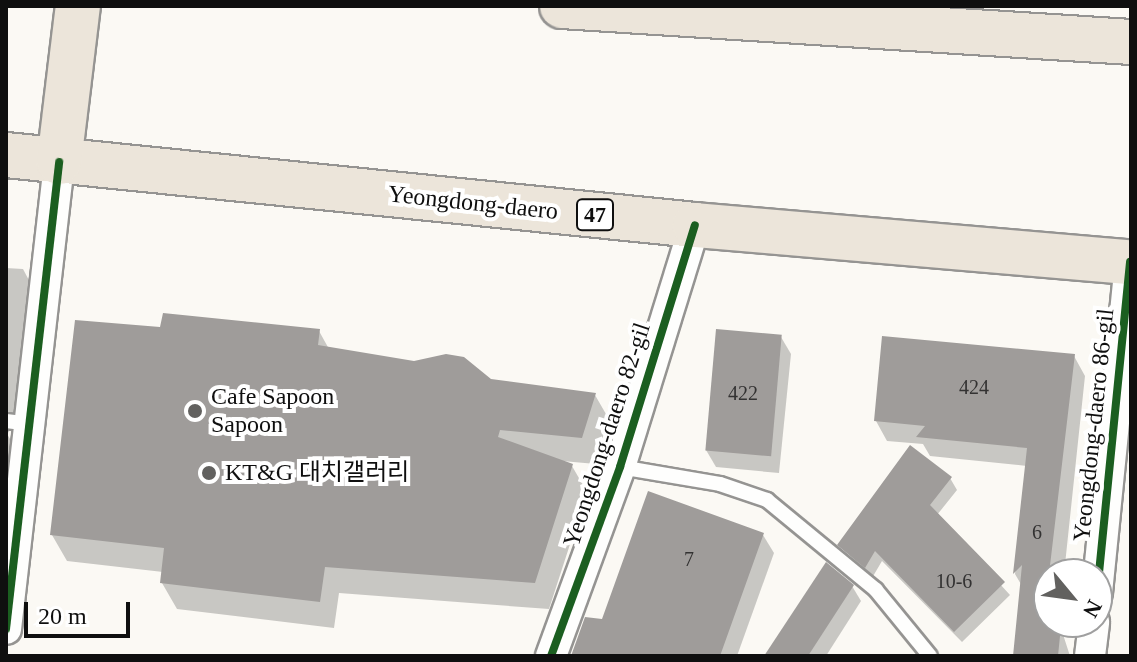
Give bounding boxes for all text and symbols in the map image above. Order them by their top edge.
street label: Yeongdong-daero [387,180,559,226]
road number: 47 [575,197,615,233]
street label: Yeongdong-daero 86-gil [1067,307,1121,543]
street label: Yeongdong-daero 82-gil [557,319,657,551]
house number: 424 [959,375,989,399]
house number: 422 [728,381,758,405]
place label: Cafe Sapoon Sapoon [211,383,334,439]
marker: Cafe Sapoon Sapoon [186,402,204,420]
place label: KT&G 대치갤러리 [225,459,409,487]
marker: KT&G 대치갤러리 [200,464,218,482]
house number: 6 [1032,520,1042,544]
house number: 7 [684,547,694,571]
north arrow [1033,558,1113,638]
house number: 10-6 [936,569,972,593]
scale bar [28,586,134,636]
text: N [1078,596,1107,622]
text: 20 m [38,603,87,629]

